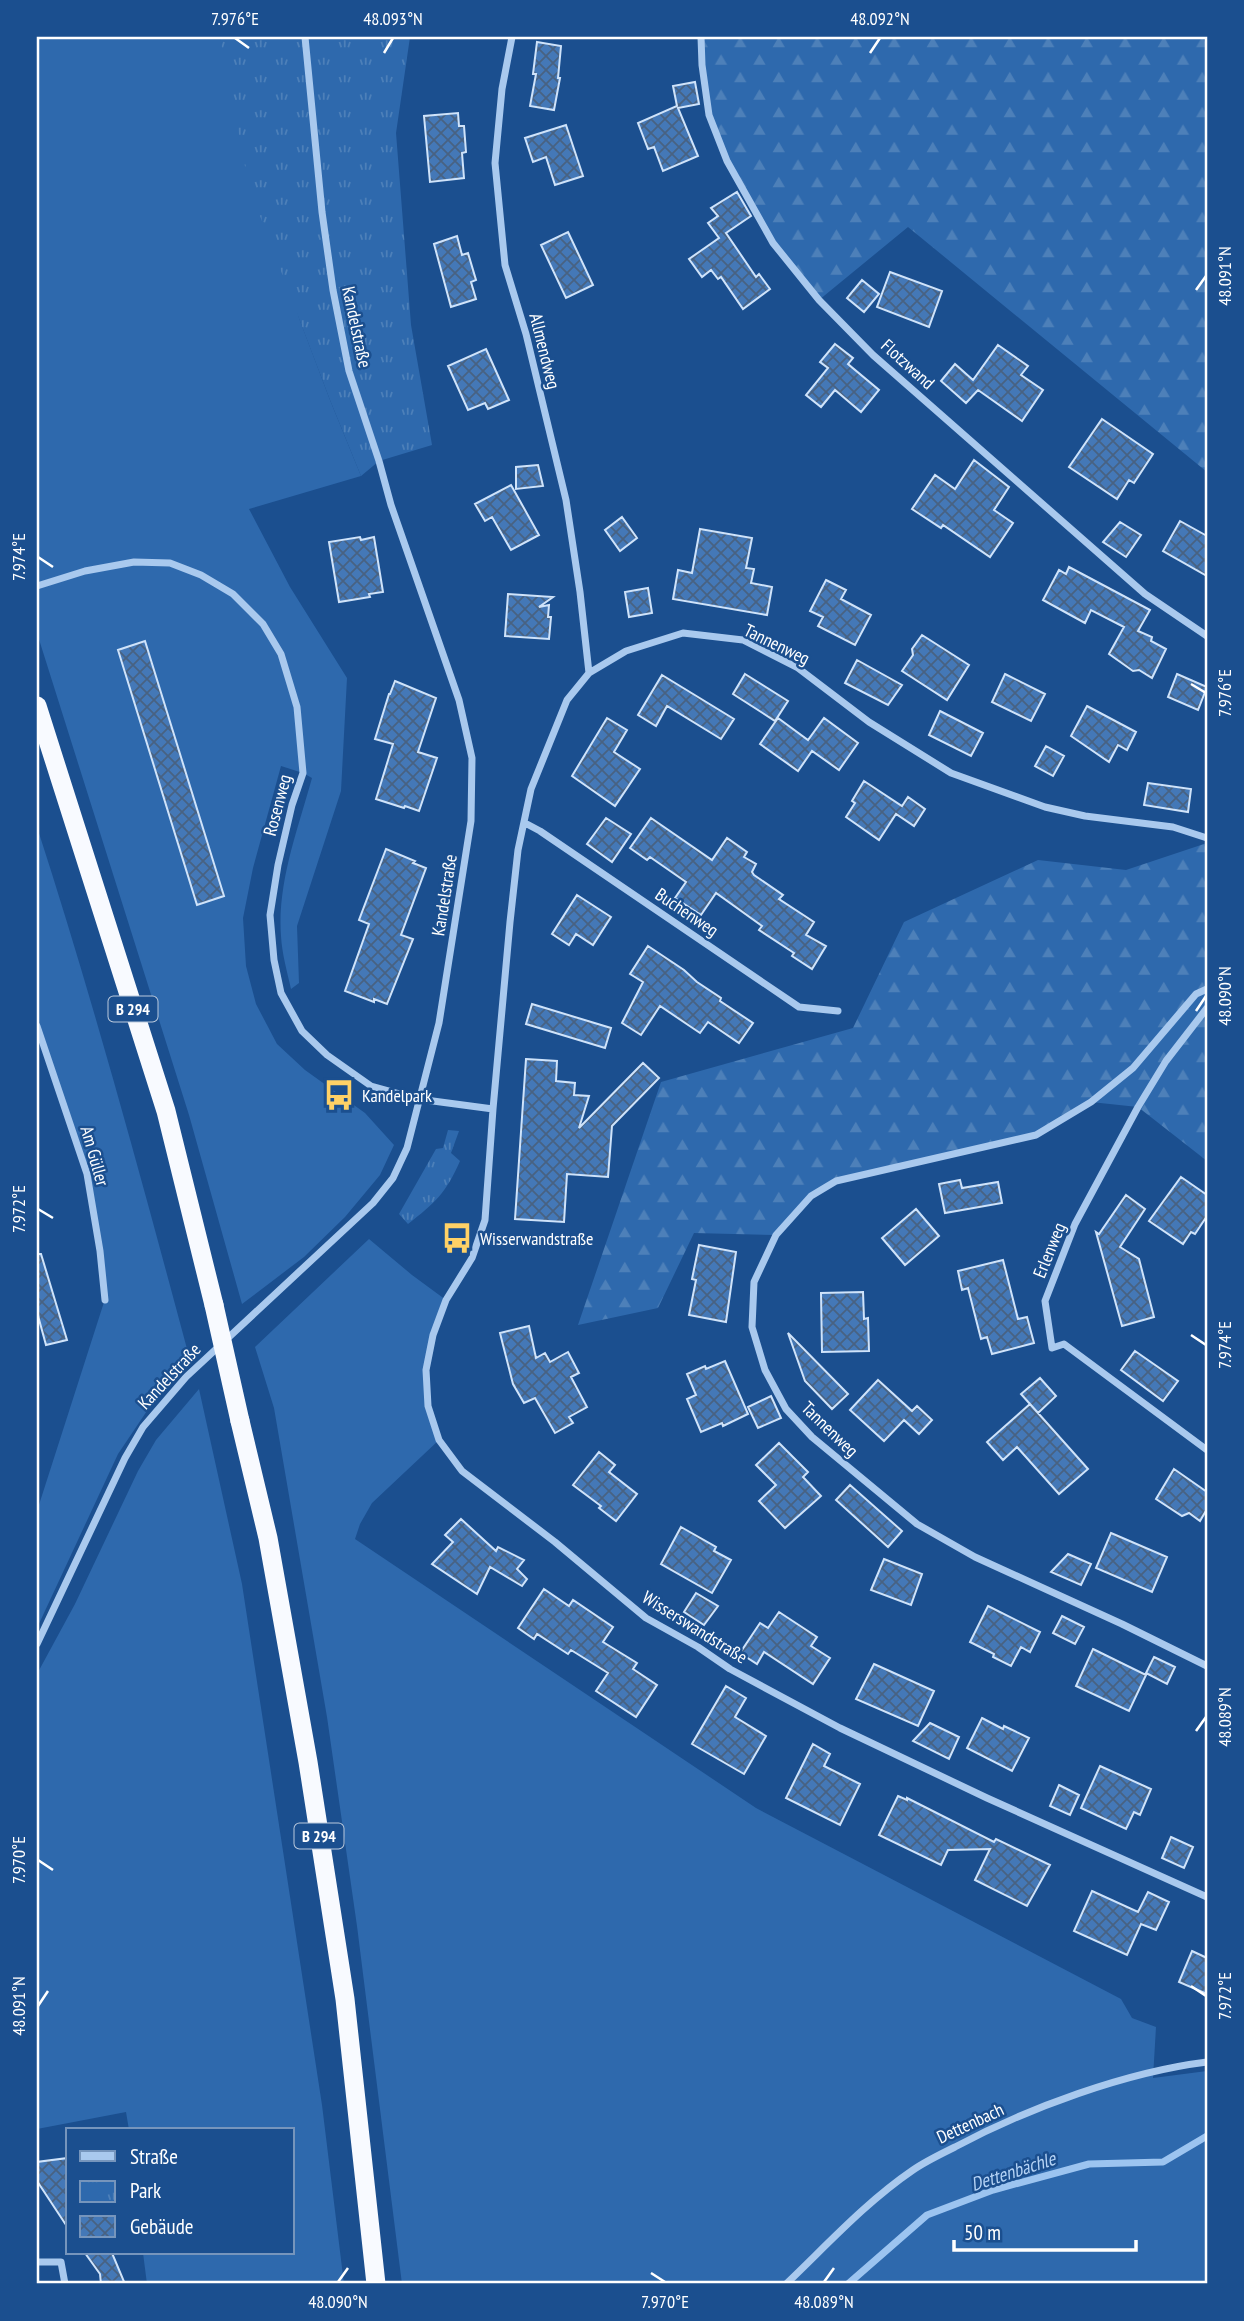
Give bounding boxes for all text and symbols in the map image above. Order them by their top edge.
text: 7.976°E [211,7,259,30]
text: 48.093°N [363,7,423,30]
text: 48.092°N [850,7,910,30]
text: 48.091°N [1213,246,1236,306]
street label: Kandelstraße [337,284,377,370]
street label: Allmendweg [524,311,566,391]
street label: Flotzwand [876,334,940,394]
text: 7.974°E [7,533,30,581]
street label: Tannenweg [740,618,814,670]
text: 7.976°E [1213,669,1236,717]
street label: Rosenweg [258,772,296,838]
street label: Kandelstraße [426,853,462,937]
street label: Buchenweg [651,882,723,942]
text: 48.090°N [1213,966,1236,1026]
road number: B 294 [108,996,158,1021]
bus stop icon: Kandelpark [322,1078,356,1112]
place label: Kandelpark [362,1084,432,1107]
street label: Am Güller [75,1123,115,1189]
text: 7.972°E [7,1185,30,1233]
street label: Erlenweg [1028,1219,1070,1281]
bus stop icon: Wisserwandstraße [440,1221,474,1255]
place label: Wisserwandstraße [480,1227,593,1250]
text: 7.974°E [1213,1321,1236,1369]
street label: Kandelstraße [132,1338,206,1414]
street label: Tannenweg [797,1396,863,1462]
street label: Wisserswandstraße [638,1586,752,1668]
text: 48.089°N [1213,1687,1236,1747]
road number: B 294 [294,1824,344,1848]
text: 7.970°E [7,1836,30,1884]
text: 7.972°E [1213,1972,1236,2020]
text: 48.091°N [7,1976,30,2036]
street label: Dettenbach [933,2098,1007,2148]
legend [66,2128,294,2254]
text: Straße [130,2143,178,2170]
water label: Dettenbächle [968,2146,1059,2196]
text: Park [130,2177,161,2204]
scale bar [954,2209,1136,2253]
text: Gebäude [130,2213,193,2240]
text: 50 m [964,2219,1001,2246]
text: 48.090°N [308,2290,368,2313]
text: 7.970°E [641,2290,689,2313]
text: 48.089°N [794,2290,854,2313]

